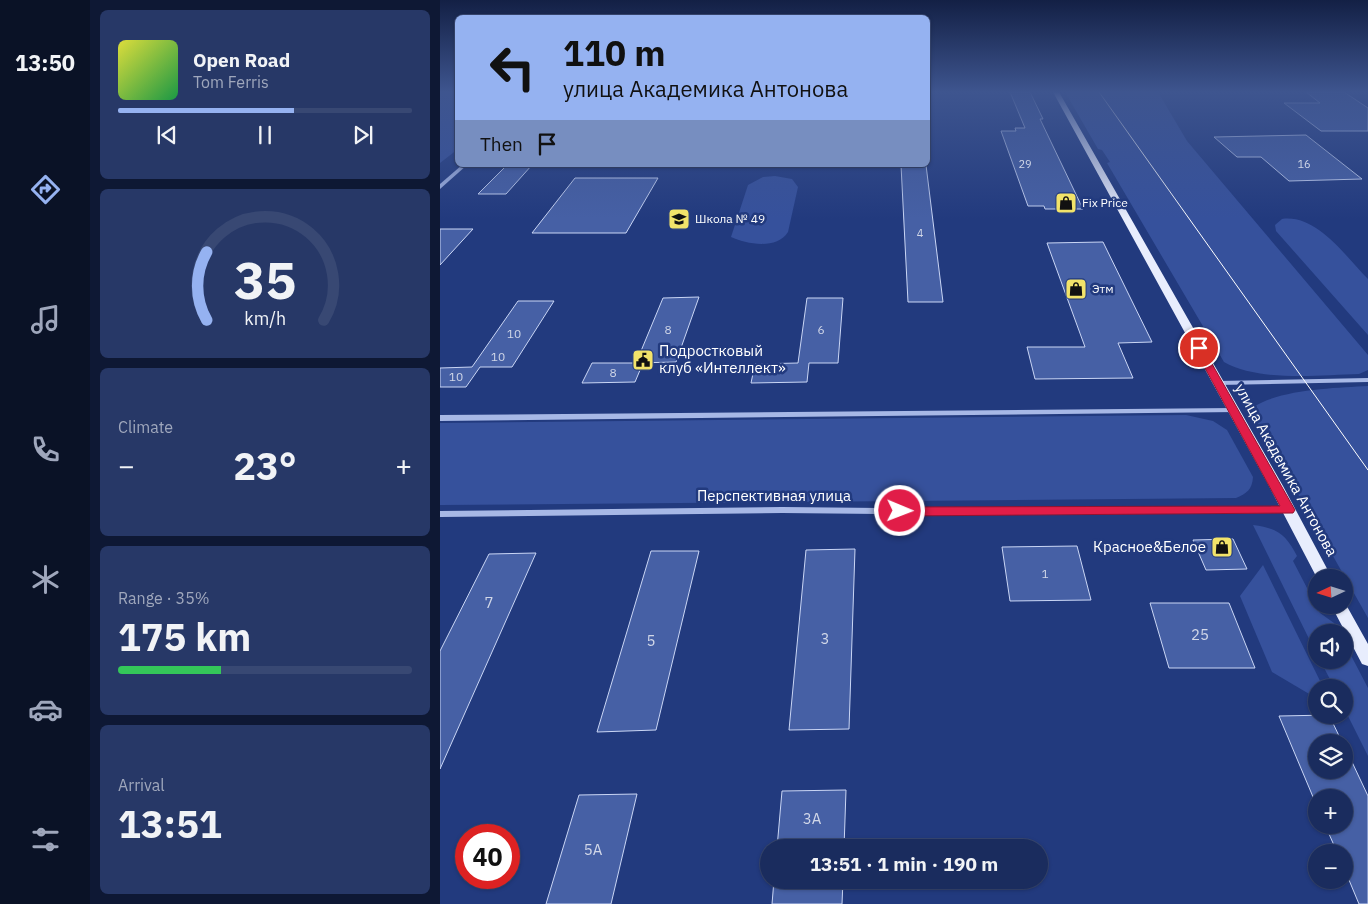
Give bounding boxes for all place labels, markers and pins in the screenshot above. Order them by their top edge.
shop icon: Fix Price [1054,191,1078,215]
place label: Fix Price [1082,195,1128,210]
school or university icon: Школа № 49 [667,207,691,231]
place label: Школа № 49 [695,211,765,226]
shop icon: Этм [1064,277,1088,301]
place label: Этм [1092,281,1114,296]
pin [1178,327,1220,369]
place label: Подростковый клуб «Интеллект» [659,341,786,377]
public building icon: Подростковый клуб «Интеллект» [631,348,655,372]
shop icon: Красное&Белое [1210,535,1234,559]
place label: Красное&Белое [1093,537,1206,556]

